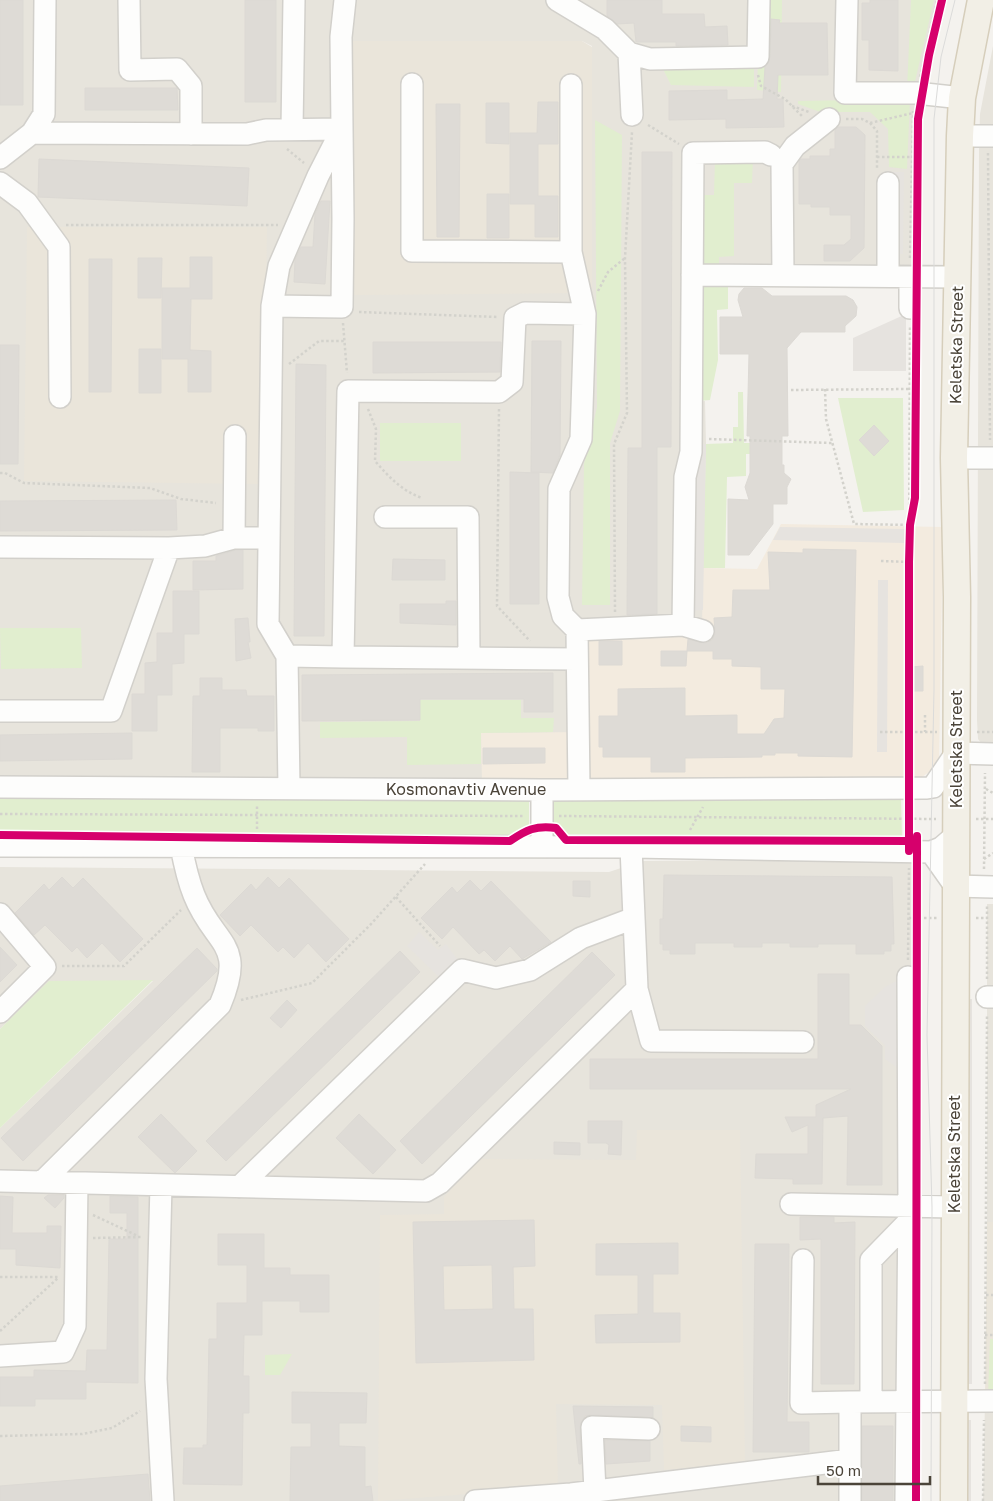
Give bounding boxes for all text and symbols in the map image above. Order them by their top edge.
street label: Keletska Street [945,286,967,404]
street label: Keletska Street [946,690,966,808]
street label: Kosmonavtiv Avenue [386,779,546,799]
street label: Keletska Street [944,1095,964,1213]
scale bar [818,1454,930,1486]
text: 50 m [826,1461,861,1479]

